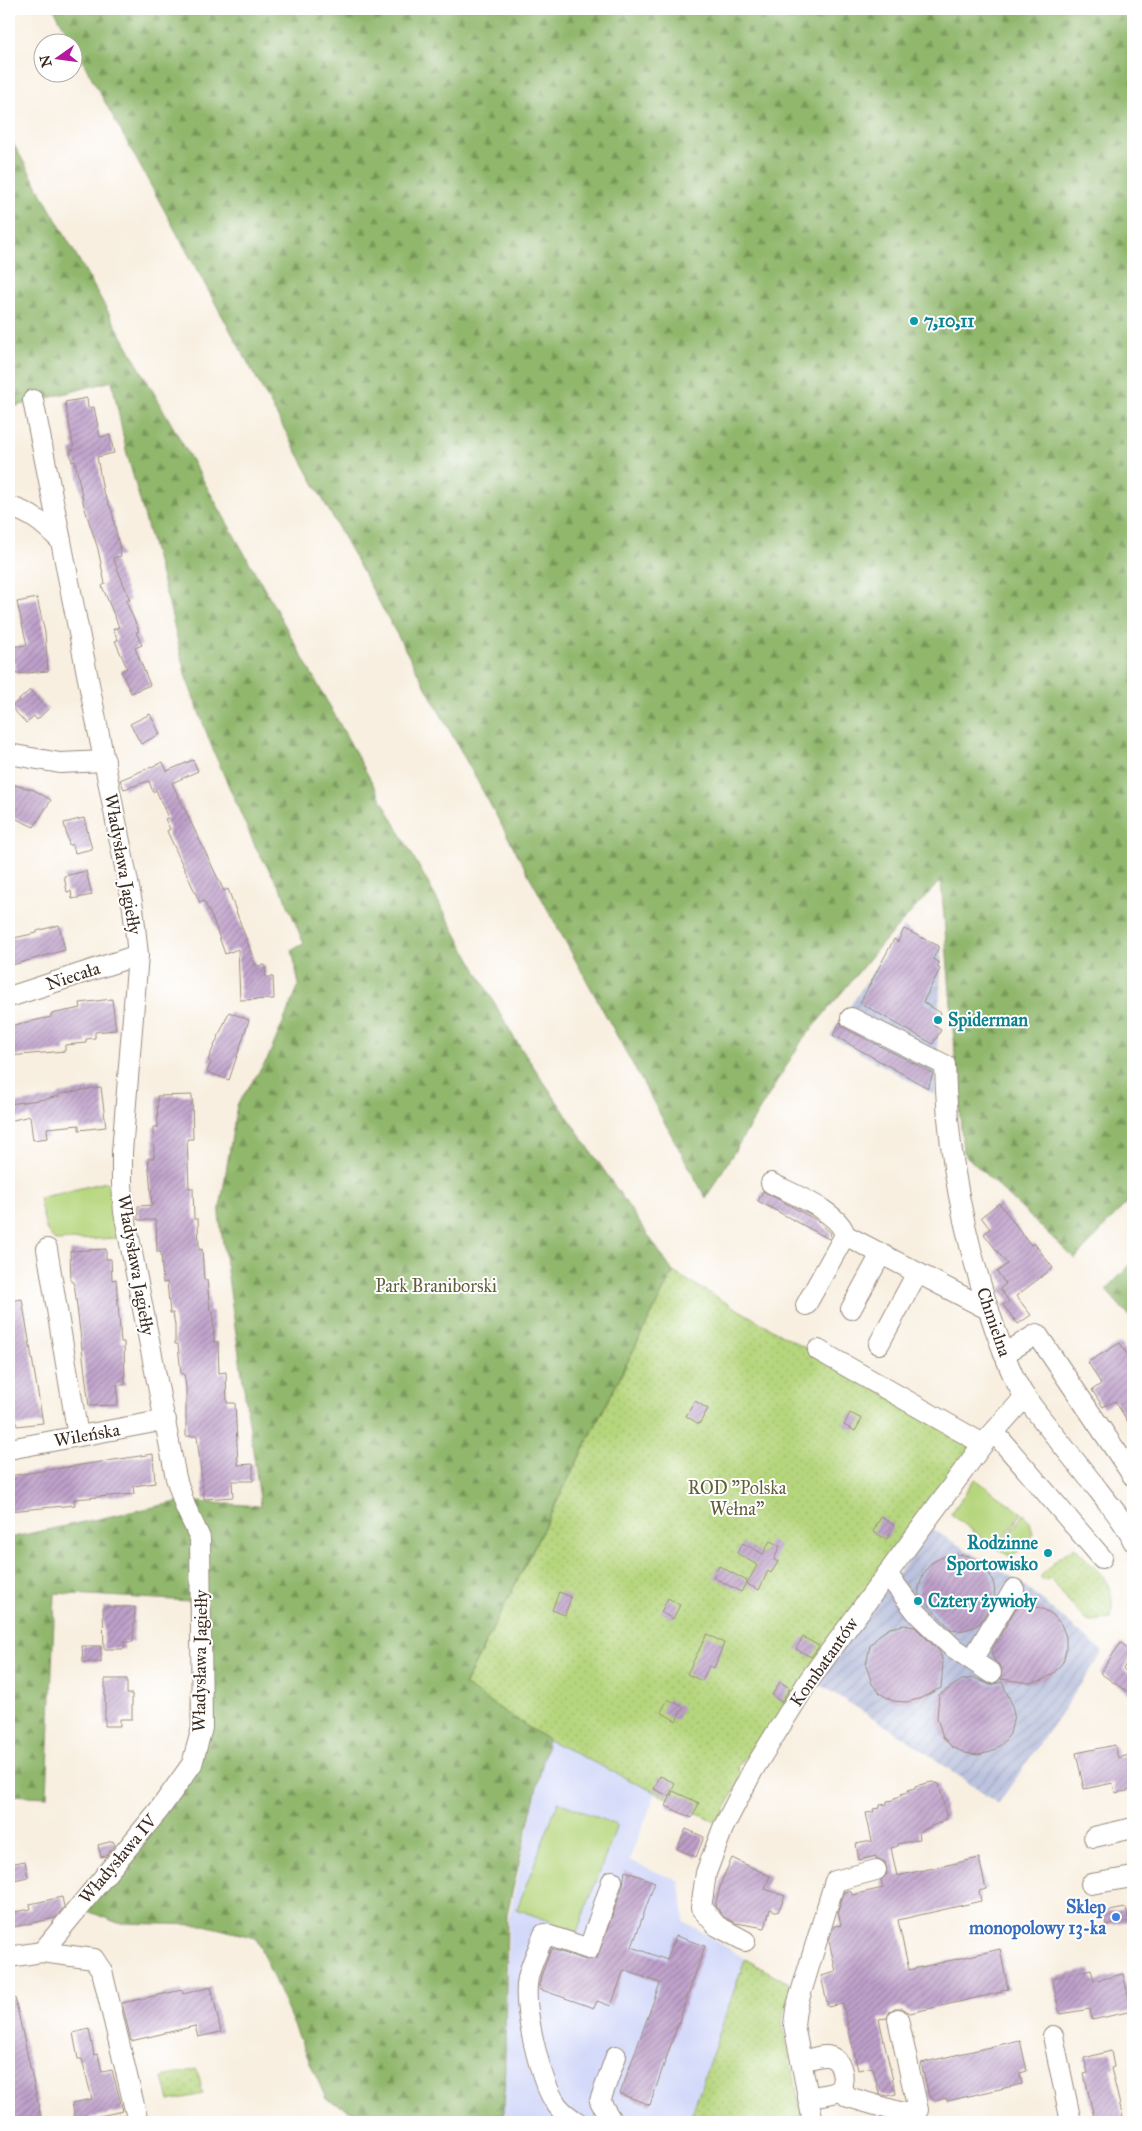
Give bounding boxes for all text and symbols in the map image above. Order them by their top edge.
north arrow [32,32,82,82]
text: N [36,53,56,69]
place label: 7,10,11 [924,310,974,332]
marker: 7,10,11 [908,315,920,327]
street label: Władysława Jagiełły [99,792,146,937]
street label: Niecała [43,957,103,995]
place label: Spiderman [948,1009,1028,1032]
marker: Spiderman [932,1014,944,1026]
street label: Władysława Jagiełły [112,1193,159,1338]
park label: Park Braniborski [375,1275,497,1297]
street label: Chmielna [972,1284,1016,1360]
street label: Wileńska [52,1418,122,1452]
park label: ROD "Polska Wełna" [688,1477,787,1520]
place label: Rodzinne Sportowisko [947,1532,1039,1576]
marker: Rodzinne Sportowisko [1042,1547,1054,1559]
street label: Władysława Jagiełły [188,1589,213,1732]
place label: Cztery żywioły [928,1590,1039,1613]
marker: Cztery żywioły [912,1595,924,1607]
street label: Kombatantów [785,1613,863,1711]
street label: Władysława IV [74,1809,163,1908]
place label: Sklep monopolowy 13-ka [968,1896,1106,1940]
marker: Sklep monopolowy 13-ka [1110,1911,1122,1923]

